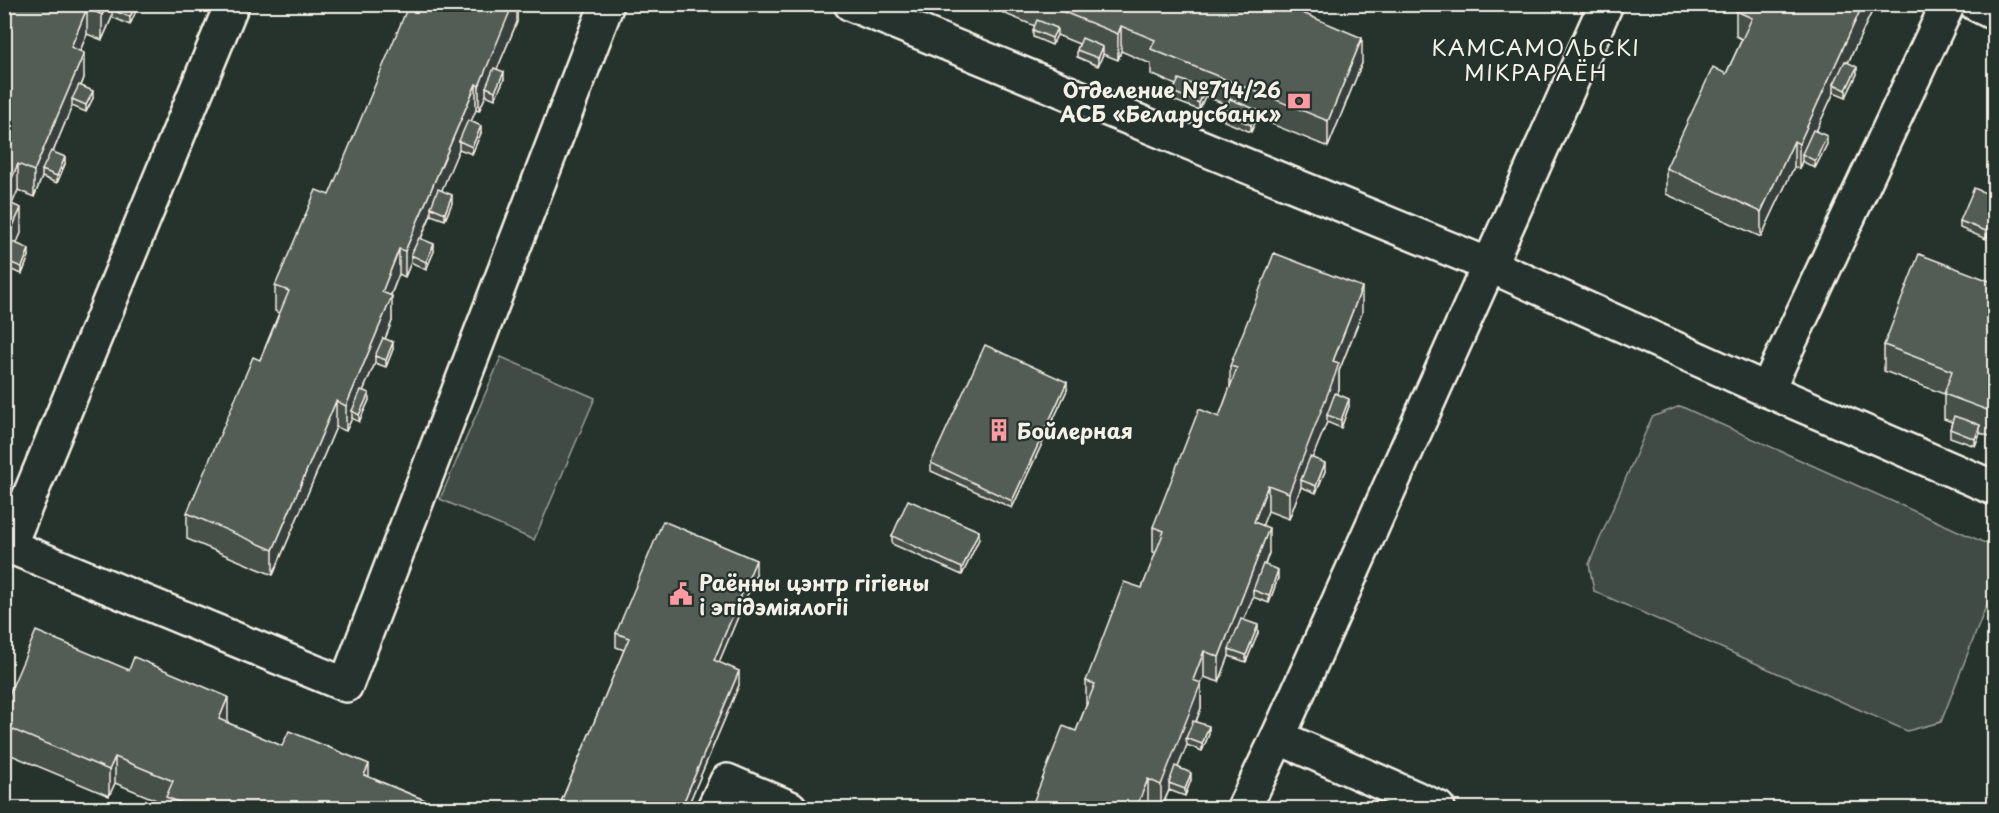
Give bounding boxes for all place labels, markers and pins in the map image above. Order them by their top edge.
place label: Отделение №714/26 АСБ «Беларусбанк» [1059,73,1281,129]
bank icon: Отделение №714/26 АСБ «Беларусбанк» [1286,88,1312,114]
place label: Бойлерная [1017,414,1133,446]
building icon: Бойлерная [986,417,1012,443]
place label: Раённы цэнтр гігіены і эпідэміялогіі [699,566,929,622]
public building icon: Раённы цэнтр гігіены і эпідэміялогіі [668,581,694,607]

